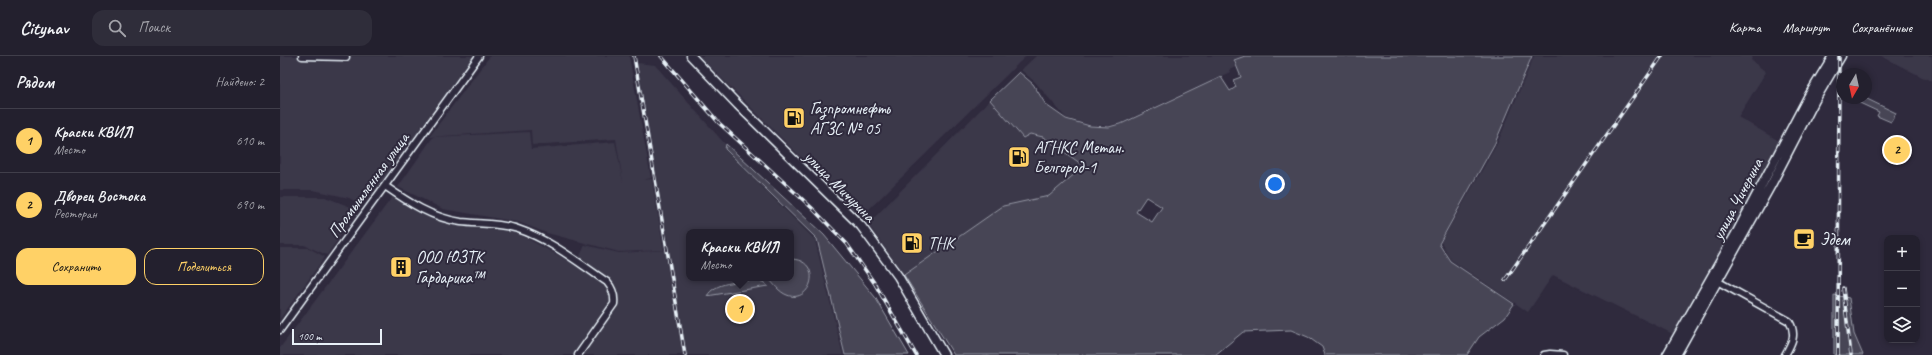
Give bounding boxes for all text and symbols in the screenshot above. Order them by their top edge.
search box [92,10,372,46]
text: Citynav [20,16,68,40]
icon: search [106,17,128,39]
text: Поиск [138,18,170,37]
text: Карта [1729,19,1761,36]
text: Маршрут [1783,19,1829,36]
text: Сохранённые [1851,19,1912,36]
north arrow [1836,68,1872,104]
text: Рядом [16,72,54,93]
text: Найдено: 2 [216,74,264,90]
place label: Газпромнефть АГЗС № 05 [810,98,891,139]
fuel station icon: Газпромнефть АГЗС № 05 [781,105,807,131]
text: Краски КВИЛ [54,123,133,142]
street label: Промышленная улица [323,127,415,242]
text: 1 [26,133,32,149]
text: 610 m [236,133,264,149]
pin: 2 [1884,135,1910,165]
place label: АГНКС Метан. Белгород-1 [1034,137,1125,178]
text: Место [54,142,85,158]
fuel station icon: АГНКС Метан. Белгород-1 [1006,144,1032,170]
street label: улица Мичурина [799,146,881,228]
street label: улица Чичерина [1707,153,1768,245]
your location [1265,174,1285,194]
text: Дворец Востока [54,187,145,206]
text: 2 [26,197,32,213]
text: 690 m [236,197,264,213]
text: Ресторан [54,206,97,222]
cafe icon: Эдем [1791,226,1817,252]
popup [686,229,794,281]
place label: Эдем [1820,229,1851,250]
fuel station icon: ТНК [899,230,925,256]
place label: ТНК [928,233,956,254]
map controls [1884,235,1920,343]
button: + [1884,235,1920,271]
text: Краски КВИЛ [701,238,779,257]
place label: ООО ЮЗТК Гардарика™ [416,247,486,288]
button: Сохранить [16,248,136,285]
button: Поделиться [144,248,264,285]
building icon: ООО ЮЗТК Гардарика™ [388,254,414,280]
text: Место [701,257,731,273]
button: − [1884,271,1920,307]
pin: 1 [727,294,753,324]
button: layers [1884,307,1920,343]
scale bar [292,327,382,346]
text: 100 m [298,329,322,343]

